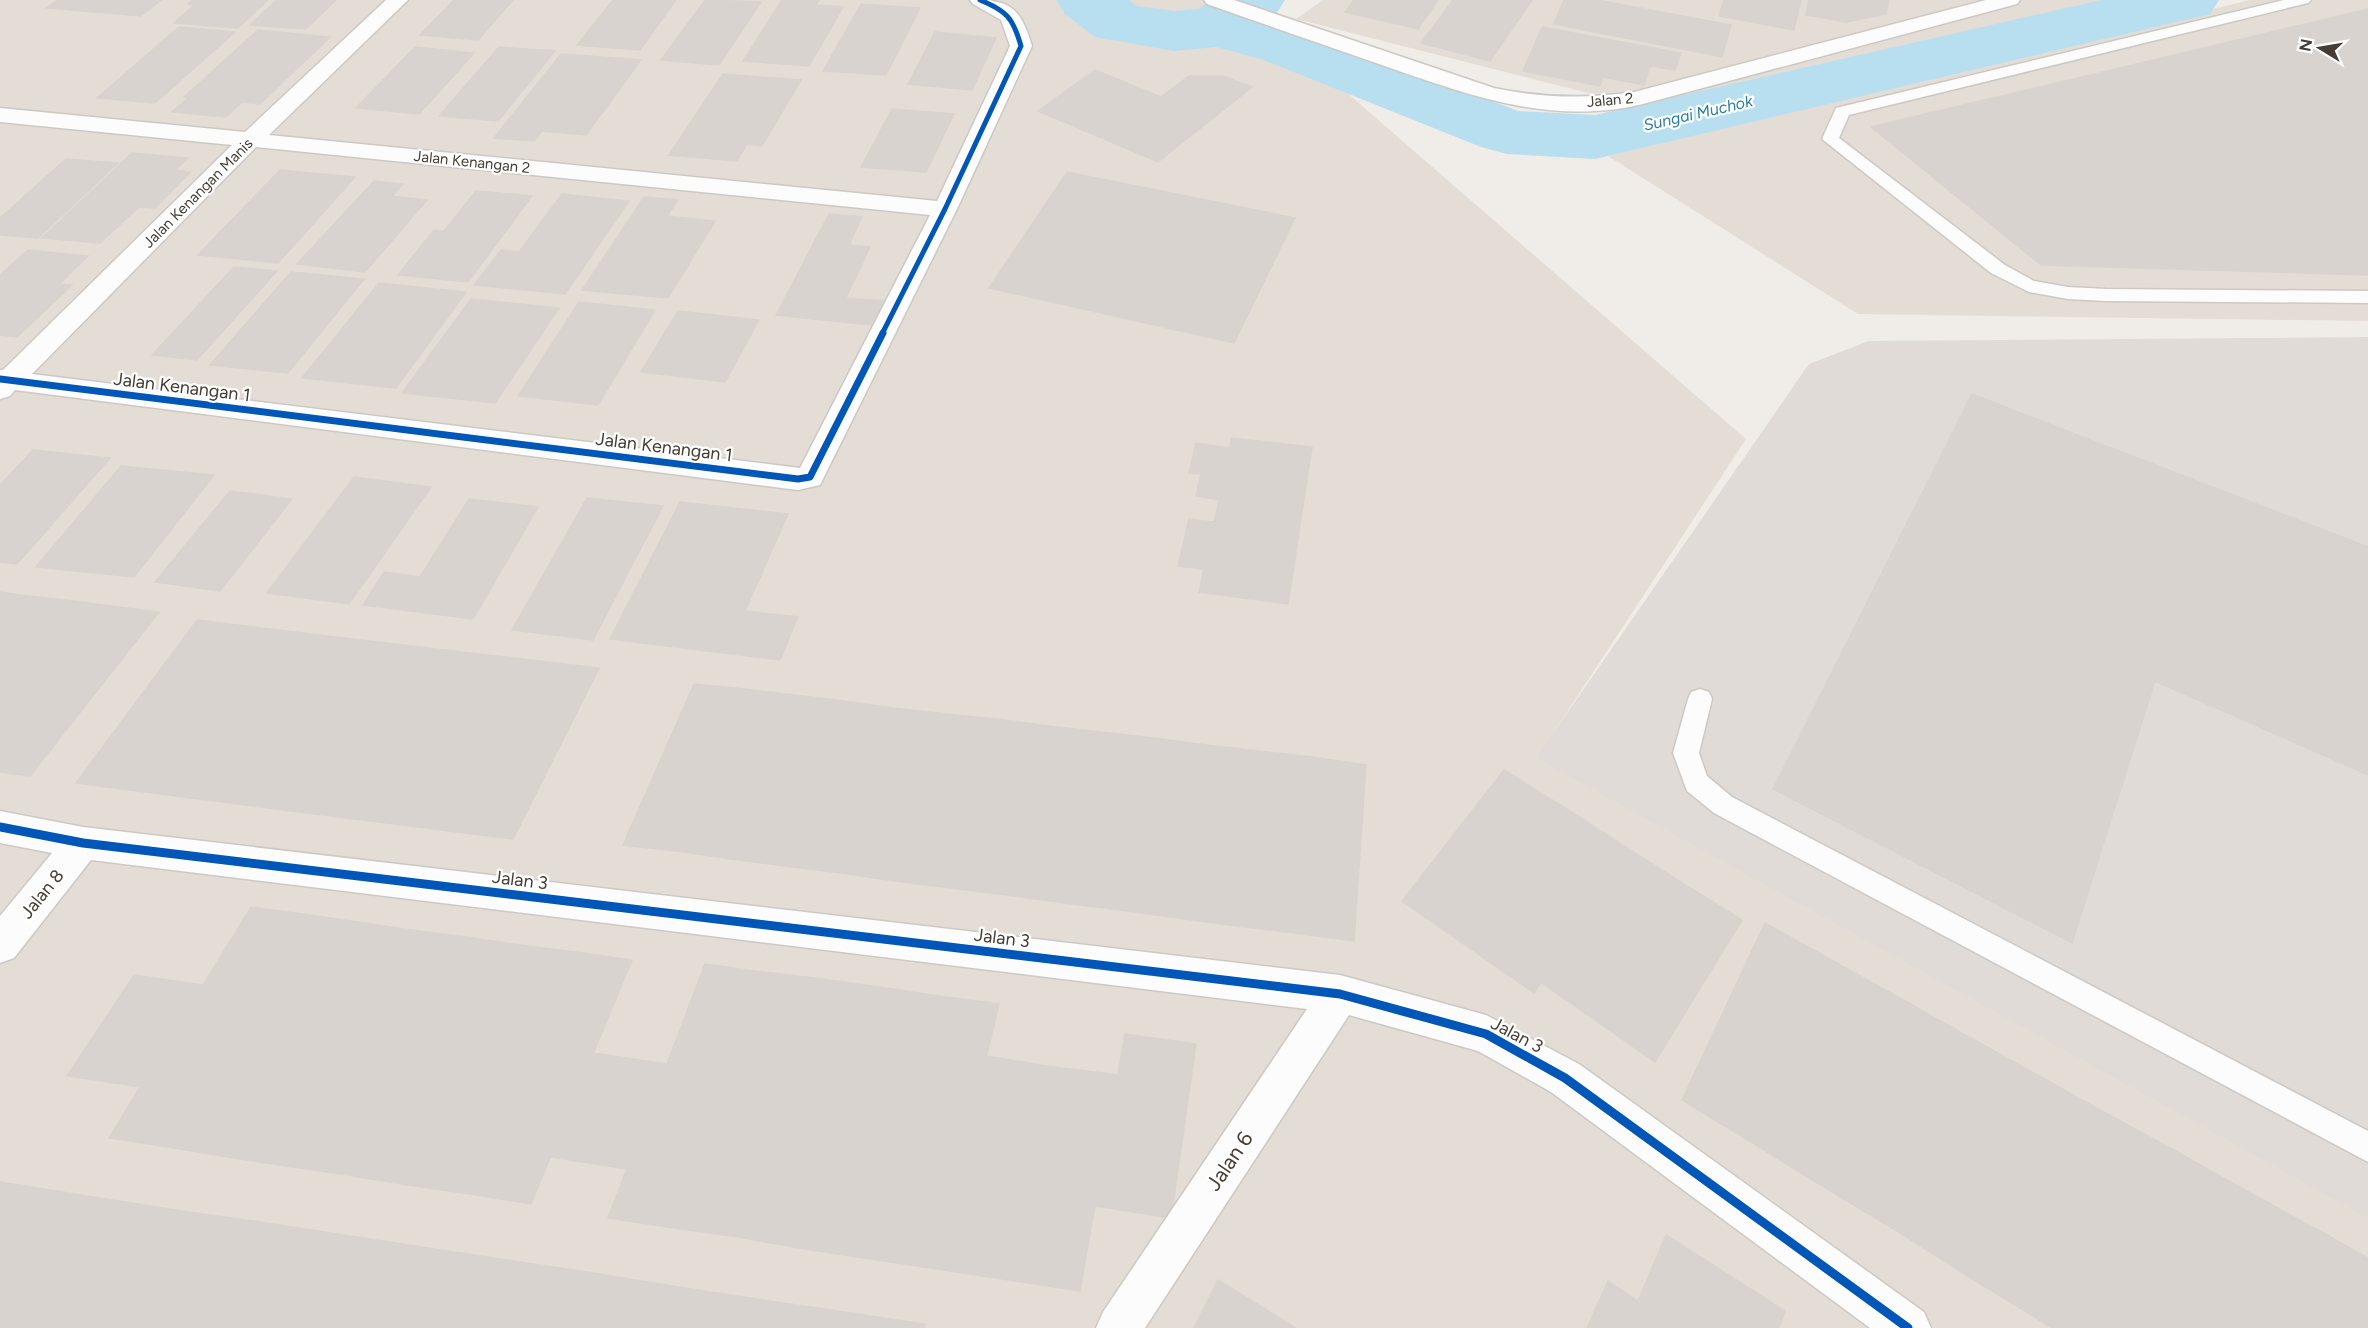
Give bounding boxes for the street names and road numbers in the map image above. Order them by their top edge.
street label: Jalan 2 [1586,89,1634,111]
street label: Jalan Kenangan Manis [139,134,257,252]
street label: Jalan Kenangan 2 [413,147,531,177]
street label: Jalan Kenangan 1 [112,368,252,406]
street label: Jalan Kenangan 1 [594,428,734,466]
street label: Jalan 8 [15,865,69,923]
street label: Jalan 3 [491,866,549,894]
street label: Jalan 3 [973,924,1031,952]
street label: Jalan 3 [1487,1012,1547,1058]
street label: Jalan 6 [1200,1127,1258,1195]

